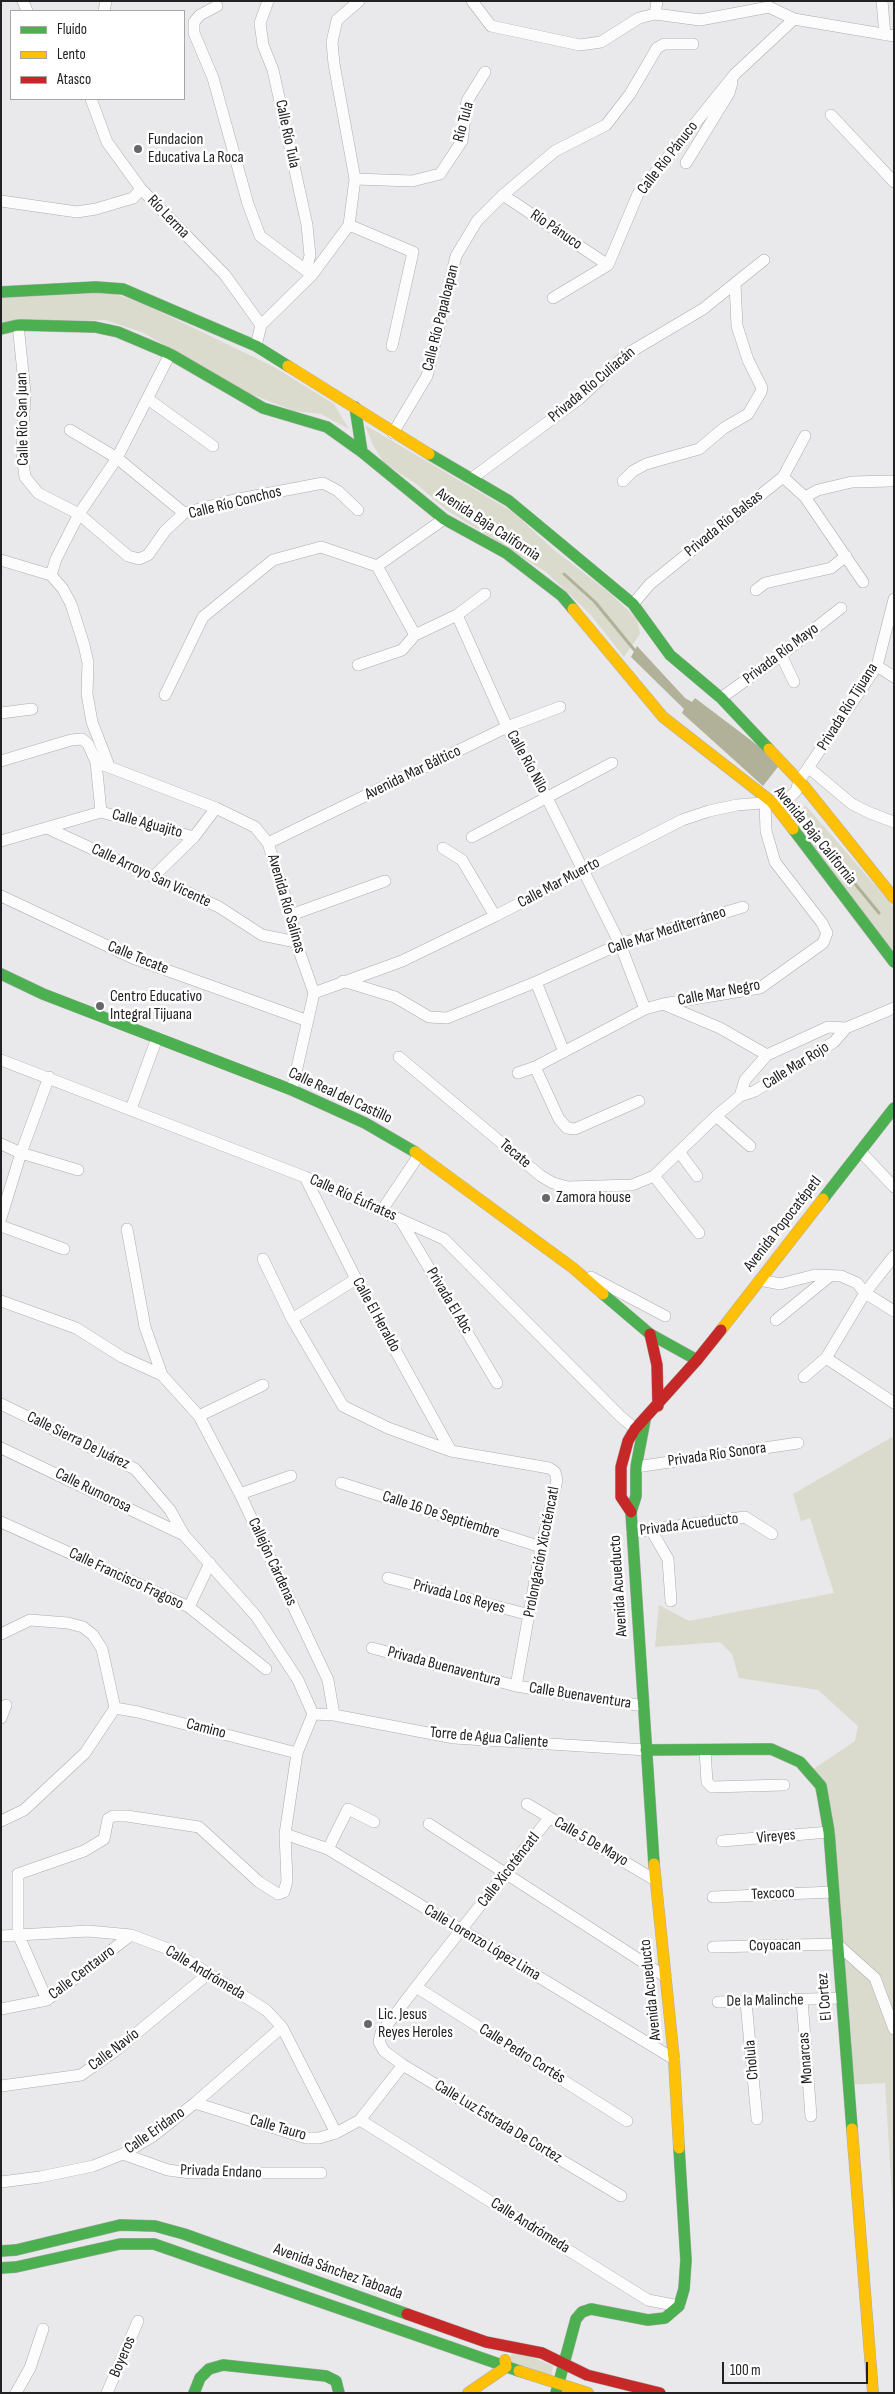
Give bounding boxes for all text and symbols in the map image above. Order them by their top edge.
legend [10,10,185,100]
text: Fluido [57,20,87,39]
text: Lento [57,45,86,64]
text: Atasco [57,70,91,89]
street label: Calle Río Tula [270,98,304,170]
street label: Río Tula [449,100,479,144]
street label: Calle Río Pánuco [634,118,702,198]
place label: Fundacion Educativa La Roca [148,130,244,168]
marker: Fundacion Educativa La Roca [132,143,144,155]
street label: Río Lerma [143,191,193,243]
street label: Río Pánuco [526,206,586,254]
street label: Calle Río Papaloapan [419,263,463,373]
street label: Privada Río Culiacán [545,343,639,427]
street label: Calle Río San Juan [13,372,33,466]
street label: Calle Río Conchos [187,482,283,524]
street label: Avenida Baja California [432,484,544,566]
street label: Privada Río Balsas [681,487,767,561]
street label: Privada Río Mayo [739,619,823,689]
street label: Privada Río Tijuana [813,660,883,754]
street label: Calle Río Nilo [502,727,552,797]
street label: Avenida Mar Báltico [362,742,464,804]
street label: Avenida Baja California [770,783,860,889]
street label: Calle Aguajito [110,805,184,843]
street label: Calle Arroyo San Vicente [88,840,214,912]
street label: Avenida Río Salinas [263,852,309,956]
street label: Calle Mar Muerto [515,853,603,913]
street label: Calle Mar Mediterráneo [605,903,729,959]
street label: Calle Tecate [105,937,171,979]
street label: Calle Mar Negro [676,976,762,1010]
place label: Centro Educativo Integral Tijuana [110,987,202,1025]
marker: Centro Educativo Integral Tijuana [94,1000,106,1012]
street label: Calle Mar Rojo [759,1038,833,1094]
street label: Calle Real del Castillo [285,1064,395,1128]
street label: Tecate [495,1135,535,1173]
street label: Calle Río Éufrates [306,1170,400,1226]
street label: Avenida Popocatépetl [740,1173,826,1275]
place label: Zamora house [556,1188,631,1208]
marker: Zamora house [540,1192,552,1204]
street label: Privada El Abc [422,1264,476,1338]
street label: Calle El Heraldo [348,1274,404,1356]
street label: Calle Sierra De Juárez [23,1408,133,1474]
street label: Privada Río Sonora [667,1439,767,1471]
street label: Calle Rumorosa [52,1464,134,1518]
street label: Prolongación Xicoténcatl [520,1485,564,1619]
street label: Calle 16 De Septiembre [380,1487,502,1543]
street label: Privada Acueducto [638,1509,740,1541]
street label: Callejón Cárdenas [243,1515,301,1609]
street label: Avenida Acueducto [606,1534,632,1638]
street label: Calle Francisco Fragoso [66,1544,186,1614]
street label: Privada Los Reyes [411,1576,507,1618]
street label: Privada Buenaventura [385,1643,503,1691]
street label: Calle Buenaventura [528,1678,632,1714]
street label: Camino [184,1715,228,1743]
street label: Torre de Agua Caliente [429,1723,549,1753]
street label: Calle 5 De Mayo [550,1813,632,1871]
street label: Vireyes [756,1826,796,1848]
street label: Calle Xicoténcatl [474,1829,544,1911]
street label: Texcoco [751,1883,795,1905]
street label: Calle Lorenzo López Lima [420,1901,544,1985]
street label: Coyoacan [749,1936,801,1956]
street label: Avenida Acueducto [636,1938,666,2042]
street label: Calle Centauro [45,1942,119,2004]
street label: Calle Andrómeda [162,1942,248,2004]
street label: El Cortez [813,1972,837,2022]
street label: De la Malinche [726,1991,804,2011]
place label: Lic. Jesus Reyes Heroles [378,2005,453,2043]
marker: Lic. Jesus Reyes Heroles [362,2018,374,2030]
street label: Calle Pedro Cortés [475,2020,569,2088]
street label: Calle Navío [85,2025,143,2075]
street label: Monarcas [795,2032,817,2084]
street label: Cholula [741,2039,763,2081]
street label: Calle Luz Estrada De Cortez [431,2076,565,2168]
street label: Calle Eridano [121,2103,189,2159]
street label: Calle Tauro [248,2111,308,2145]
street label: Privada Endano [180,2161,262,2183]
street label: Calle Andrómeda [487,2194,573,2258]
street label: Avenida Sánchez Taboada [271,2240,405,2304]
street label: Boyeros [106,2334,140,2380]
scale bar [725,2352,871,2384]
text: 100 m [730,2361,761,2380]

